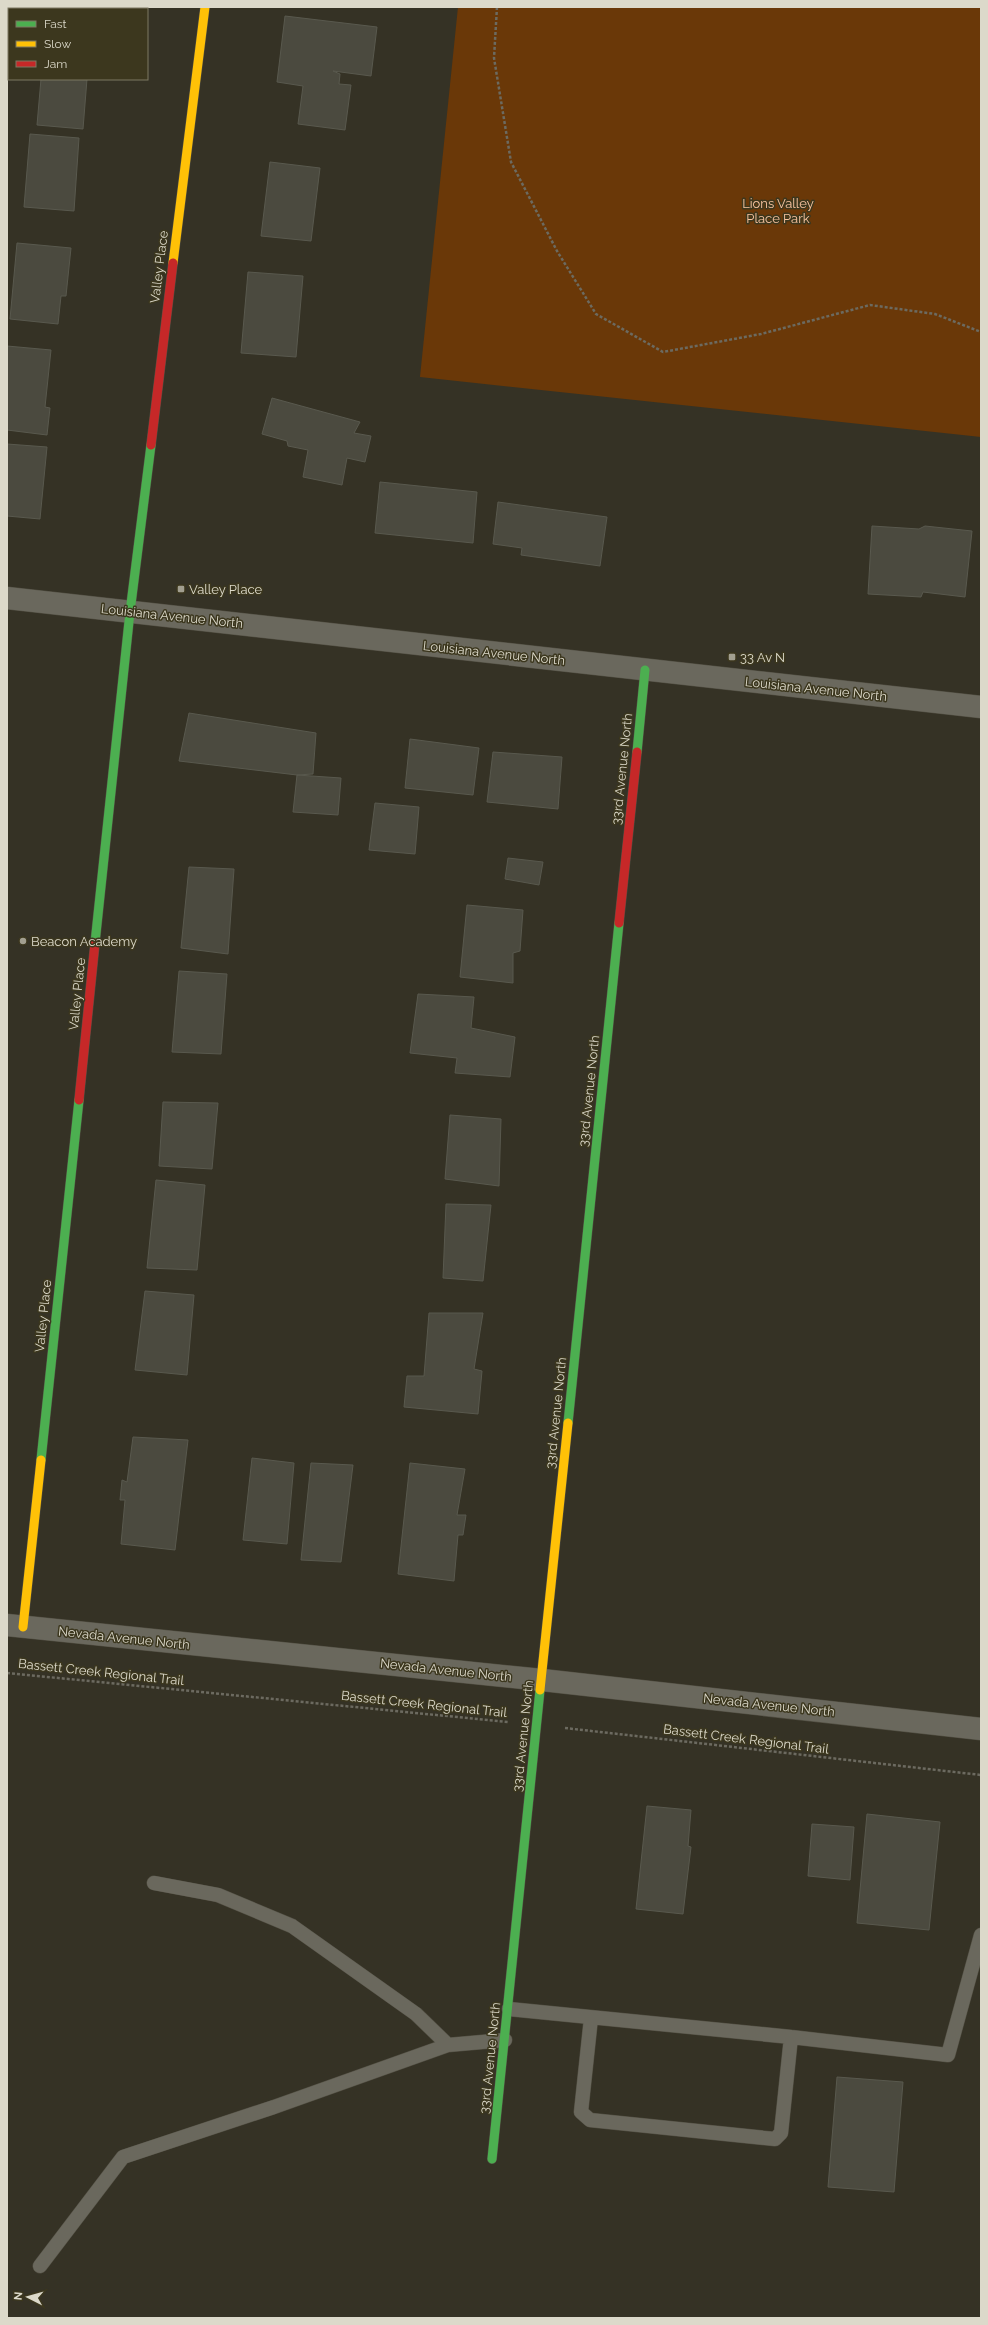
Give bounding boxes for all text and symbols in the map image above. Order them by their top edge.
legend [8,8,148,80]
text: Fast [44,17,67,31]
text: Slow [44,37,71,51]
text: Jam [44,57,67,71]
park label: Lions Valley Place Park [742,196,814,226]
street label: Valley Place [147,229,171,304]
place label: Valley Place [189,582,263,597]
marker: Valley Place [176,584,186,594]
street label: Louisiana Avenue North [100,601,244,631]
street label: Louisiana Avenue North [422,638,566,668]
place label: 33 Av N [740,650,785,665]
marker: 33 Av N [727,652,737,662]
street label: Louisiana Avenue North [744,674,888,704]
street label: 33rd Avenue North [609,712,635,826]
place label: Beacon Academy [31,934,137,949]
marker: Beacon Academy [18,936,28,946]
street label: Valley Place [66,956,88,1031]
street label: 33rd Avenue North [576,1034,602,1148]
street label: Valley Place [32,1278,54,1353]
street label: 33rd Avenue North [543,1356,569,1470]
street label: Nevada Avenue North [57,1624,191,1652]
street label: Bassett Creek Regional Trail [17,1656,185,1688]
street label: Nevada Avenue North [379,1656,513,1684]
street label: 33rd Avenue North [510,1679,536,1793]
street label: Bassett Creek Regional Trail [340,1688,508,1720]
street label: Nevada Avenue North [702,1691,836,1719]
street label: Bassett Creek Regional Trail [662,1721,830,1757]
street label: 33rd Avenue North [477,2001,503,2115]
north arrow [8,2277,48,2317]
text: N [12,2291,25,2301]

